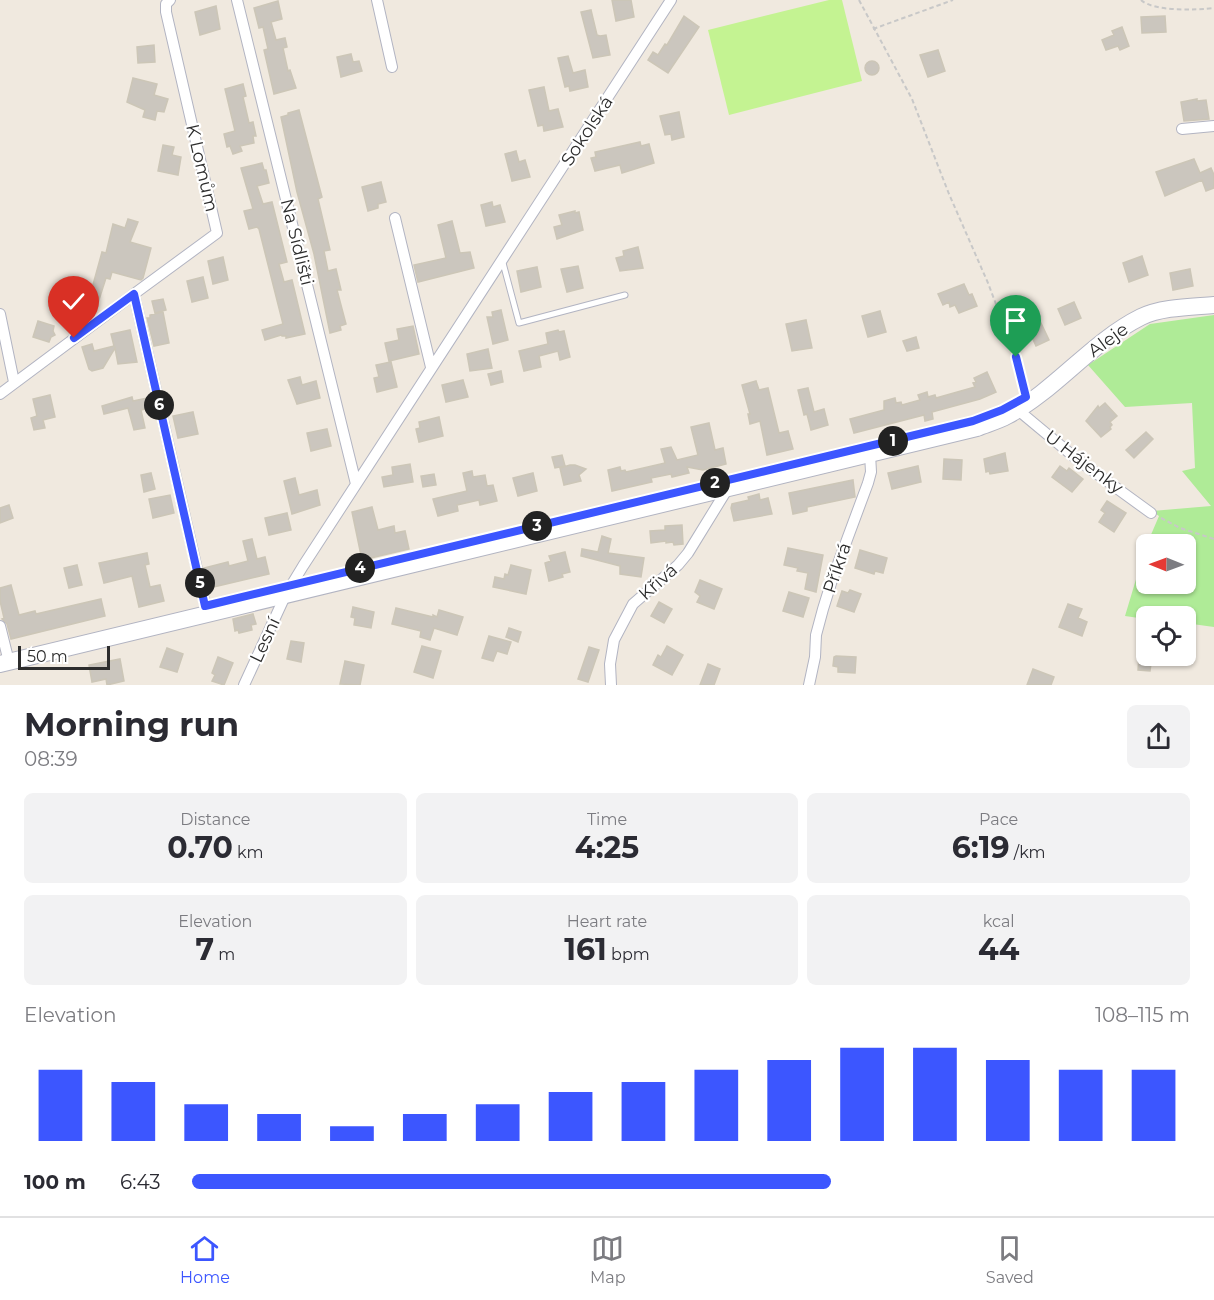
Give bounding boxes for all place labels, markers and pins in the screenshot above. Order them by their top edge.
pin [48,276,99,338]
pin [990,295,1041,357]
pin: 6 [144,390,174,420]
pin: 1 [878,426,908,456]
pin: 2 [700,468,730,498]
pin: 3 [522,511,552,541]
pin: 4 [345,553,375,583]
pin: 5 [185,568,215,598]

